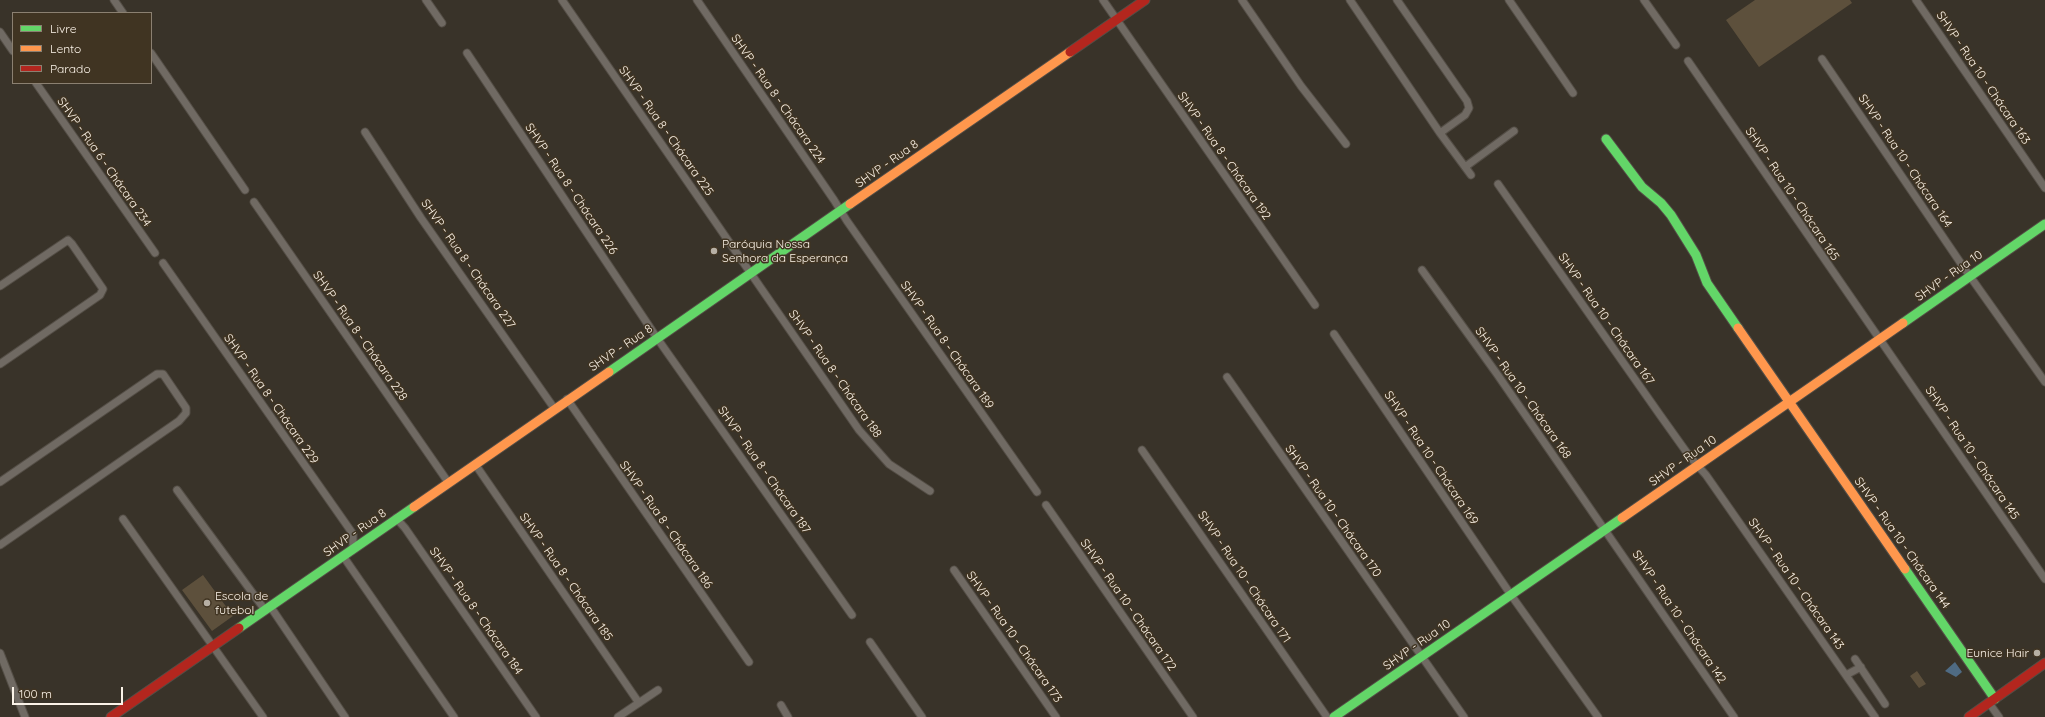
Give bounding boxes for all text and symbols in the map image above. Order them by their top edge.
street label: SHVP - Rua 10 - Chácara 163 [1933,9,2033,147]
legend [12,12,152,84]
text: Livre [50,21,76,36]
street label: SHVP - Rua 8 - Chácara 224 [728,32,828,166]
text: Lento [50,41,81,56]
text: Parado [50,61,91,76]
street label: SHVP - Rua 8 - Chácara 225 [616,63,716,199]
street label: SHVP - Rua 8 - Chácara 192 [1174,89,1274,223]
street label: SHVP - Rua 10 - Chácara 164 [1855,92,1955,230]
street label: SHVP - Rua 6 - Chácara 234 [54,95,154,229]
street label: SHVP - Rua 8 - Chácara 226 [522,121,620,257]
street label: SHVP - Rua 10 - Chácara 165 [1742,125,1842,263]
street label: SHVP - Rua 8 [853,137,921,191]
street label: SHVP - Rua 8 - Chácara 227 [418,197,518,331]
place label: Paróquia Nossa Senhora da Esperança [722,237,848,265]
marker: Paróquia Nossa Senhora da Esperança [709,246,719,256]
street label: SHVP - Rua 10 [1913,248,1985,304]
street label: SHVP - Rua 10 - Chácara 167 [1555,250,1657,388]
street label: SHVP - Rua 8 - Chácara 228 [310,268,410,404]
street label: SHVP - Rua 8 - Chácara 189 [897,278,997,412]
street label: SHVP - Rua 8 - Chácara 188 [785,307,885,441]
street label: SHVP - Rua 8 [586,321,656,375]
street label: SHVP - Rua 10 - Chácara 168 [1472,324,1574,462]
street label: SHVP - Rua 8 - Chácara 229 [221,331,321,467]
street label: SHVP - Rua 10 - Chácara 145 [1922,384,2022,522]
street label: SHVP - Rua 10 - Chácara 169 [1381,389,1481,527]
street label: SHVP - Rua 8 - Chácara 187 [715,404,813,536]
street label: SHVP - Rua 10 [1647,433,1719,489]
street label: SHVP - Rua 10 - Chácara 170 [1282,442,1384,580]
street label: SHVP - Rua 8 - Chácara 186 [616,458,716,592]
street label: SHVP - Rua 10 - Chácara 144 [1851,474,1953,612]
street label: SHVP - Rua 8 [321,506,389,560]
street label: SHVP - Rua 10 - Chácara 171 [1194,508,1294,646]
street label: SHVP - Rua 8 - Chácara 185 [516,510,616,644]
street label: SHVP - Rua 10 - Chácara 143 [1745,515,1847,653]
street label: SHVP - Rua 10 - Chácara 172 [1077,536,1179,674]
street label: SHVP - Rua 8 - Chácara 184 [426,544,526,678]
street label: SHVP - Rua 10 - Chácara 142 [1629,548,1729,686]
street label: SHVP - Rua 10 - Chácara 173 [963,568,1065,706]
place label: Escola de futebol [215,589,268,617]
marker: Escola de futebol [202,598,212,608]
street label: SHVP - Rua 10 [1381,617,1453,673]
place label: Eunice Hair [1967,646,2029,660]
marker: Eunice Hair [2032,648,2042,658]
scale bar [14,679,125,705]
text: 100 m [19,686,52,701]

